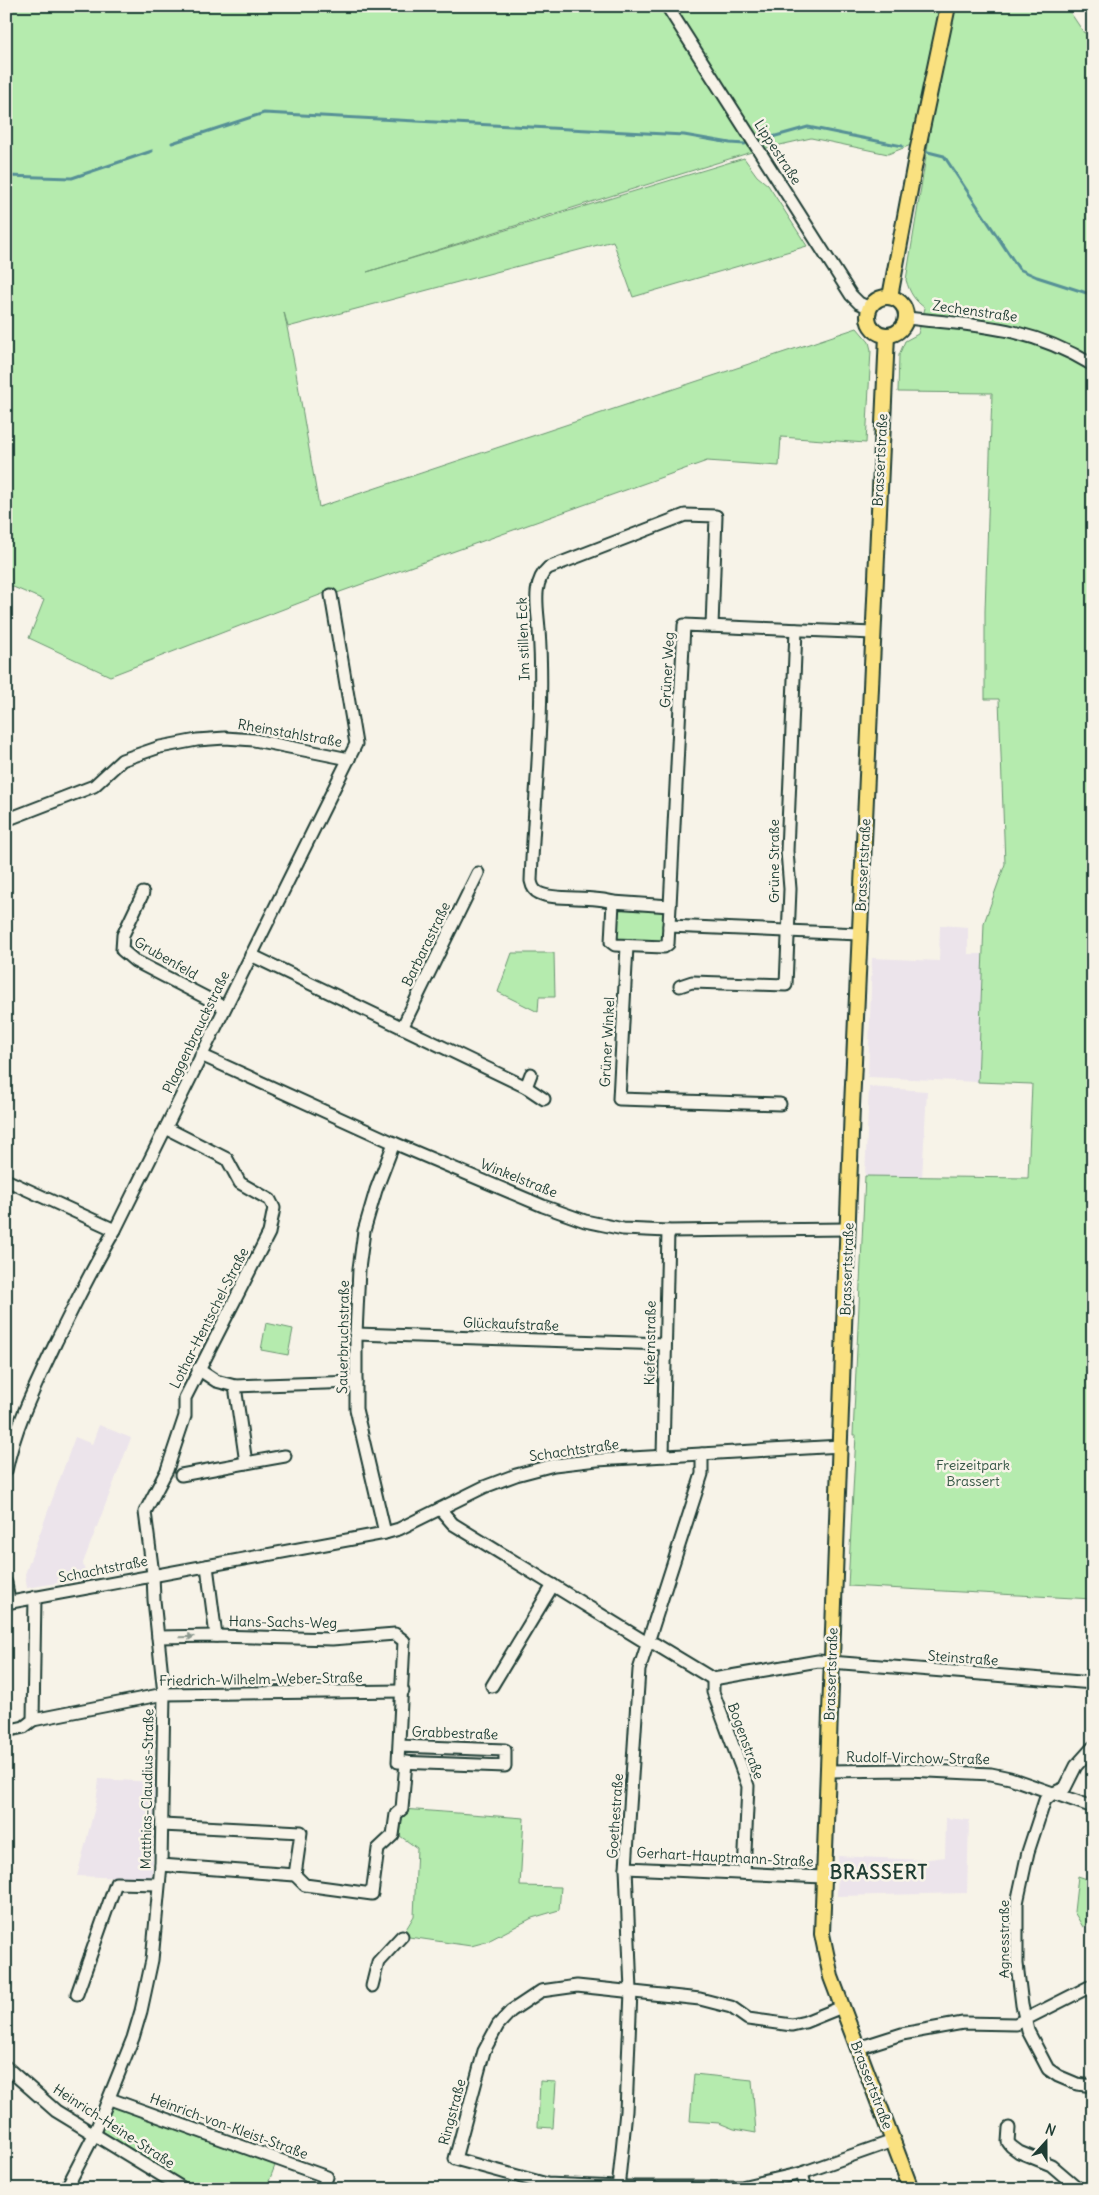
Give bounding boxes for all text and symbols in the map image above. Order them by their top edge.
street label: Lippestraße [750,116,806,188]
street label: Zechenstraße [931,296,1019,326]
street label: Brassertstraße [869,413,891,507]
street label: Im stillen Eck [513,597,533,681]
street label: Grüner Weg [656,631,678,709]
street label: Rheinstahlstraße [236,715,344,751]
street label: Brassertstraße [852,818,874,912]
street label: Grüne Straße [765,819,783,903]
street label: Barbarastraße [398,899,454,989]
street label: Grubenfeld [131,933,201,983]
street label: Plaggenbrauckstraße [159,968,233,1096]
street label: Grüner Winkel [596,996,618,1088]
street label: Winkelstraße [478,1154,560,1202]
street label: Brassertstraße [836,1222,858,1316]
street label: Lothar-Hentschel-Straße [166,1244,252,1392]
street label: Sauerbruchstraße [333,1280,353,1394]
street label: Kiefernstraße [640,1300,660,1386]
street label: Glückaufstraße [463,1313,559,1335]
street label: Schachtstraße [528,1435,620,1465]
park label: Freizeitpark Brassert [936,1456,1010,1490]
street label: Schachtstraße [57,1552,149,1586]
street label: Hans-Sachs-Weg [229,1612,337,1632]
street label: Brassertstraße [820,1627,842,1721]
one-way arrow [179,1632,195,1640]
street label: Steinstraße [927,1647,999,1669]
street label: Friedrich-Wilhelm-Weber-Straße [159,1668,363,1690]
street label: Bogenstraße [724,1700,768,1782]
street label: Matthias-Claudius-Straße [137,1708,157,1870]
street label: Grabbestraße [411,1722,499,1744]
street label: Rudolf-Virchow-Straße [846,1748,990,1768]
street label: Goethestraße [603,1773,627,1859]
street label: Gerhart-Hauptmann-Straße [636,1843,814,1871]
district label: BRASSERT [830,1860,928,1884]
street label: Agnesstraße [995,1900,1013,1978]
street label: Brassertstraße [847,2038,897,2132]
street label: Ringstraße [435,2077,469,2147]
street label: Heinrich-Heine-Straße [50,2080,178,2172]
street label: Heinrich-von-Kleist-Straße [147,2089,311,2163]
north arrow [1022,2118,1072,2168]
text: N [1043,2120,1058,2140]

